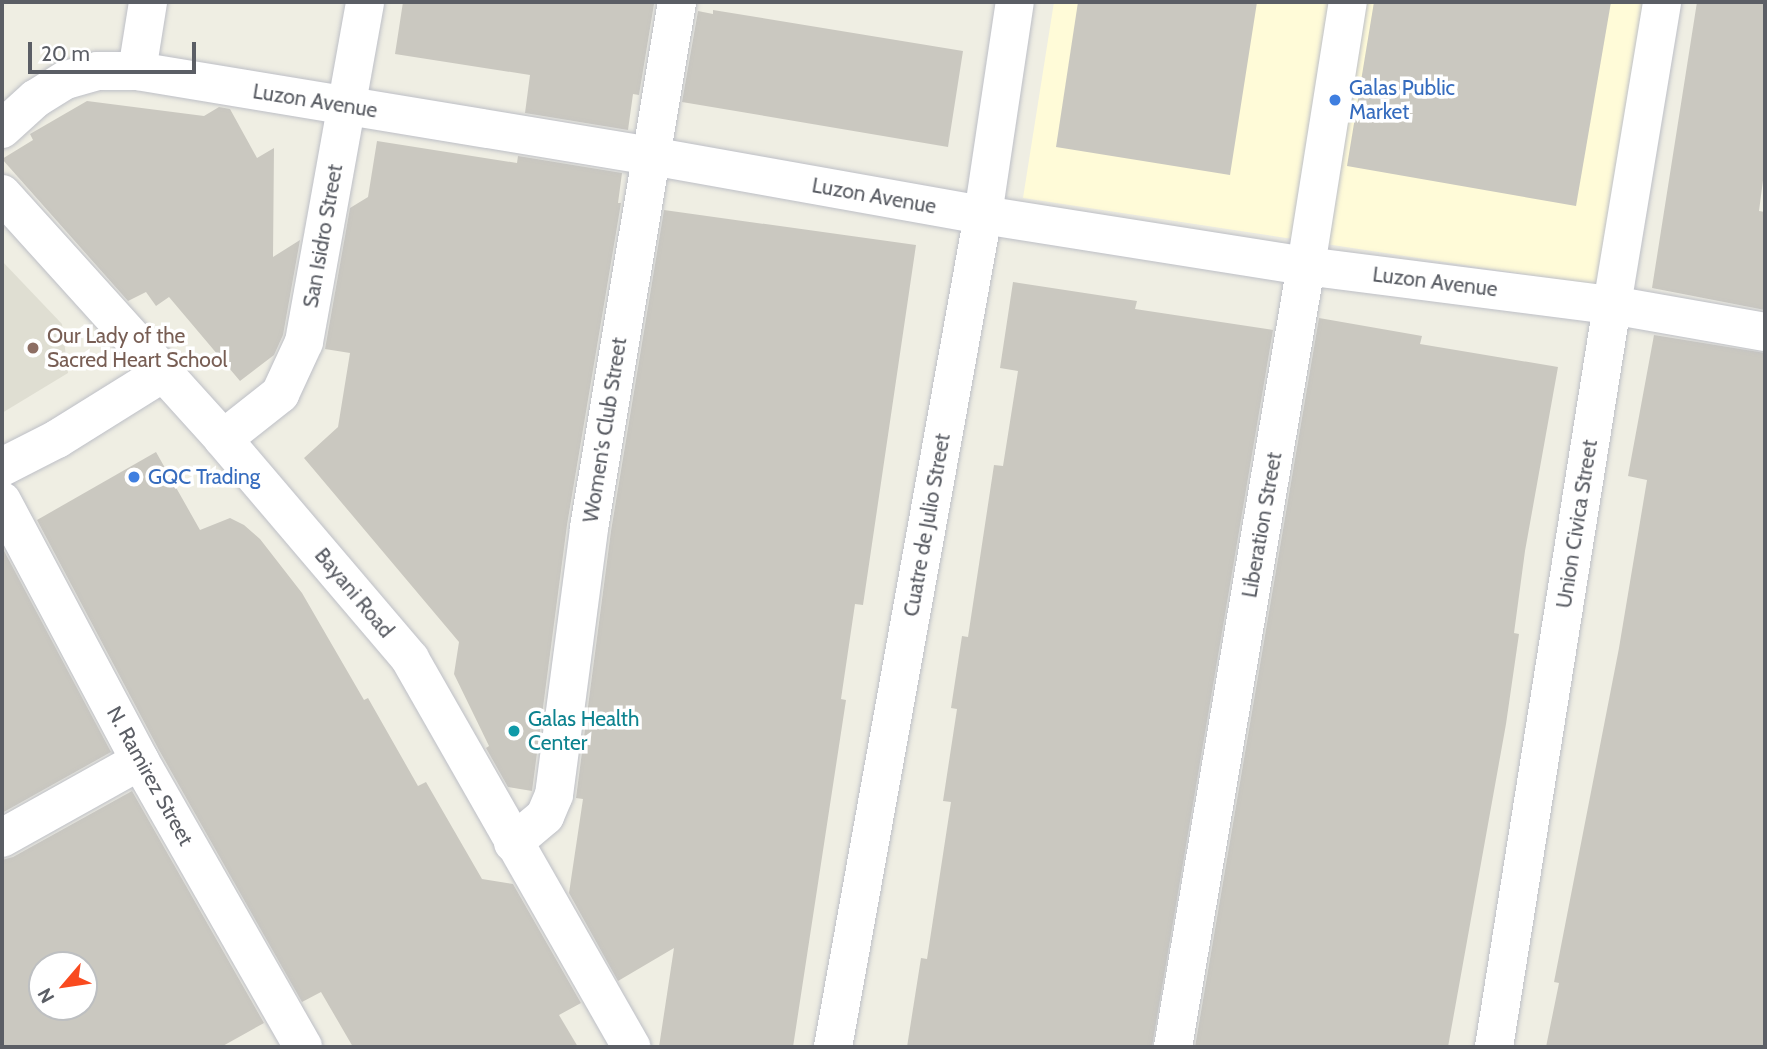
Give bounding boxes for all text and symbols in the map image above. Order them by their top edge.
scale bar [32,28,200,72]
text: 20 m [41,41,90,66]
place label: Galas Public Market [1349,75,1455,125]
street label: Luzon Avenue [251,79,379,123]
marker: Galas Public Market [1327,92,1343,108]
street label: San Isidro Street [298,162,348,310]
street label: Luzon Avenue [810,173,938,219]
street label: Luzon Avenue [1371,262,1499,302]
place label: Our Lady of the Sacred Heart School [47,323,227,373]
street label: Women's Club Street [578,336,632,524]
marker: Our Lady of the Sacred Heart School [25,340,41,356]
street label: Cuatre de Julio Street [899,432,955,618]
street label: Union Civica Street [1551,438,1603,610]
street label: Liberation Street [1237,450,1287,600]
place label: GQC Trading [148,464,260,490]
marker: GQC Trading [126,469,142,485]
street label: Bayani Road [309,543,399,643]
street label: N. Ramirez Street [101,702,199,850]
place label: Galas Health Center [528,706,639,756]
marker: Galas Health Center [506,723,522,739]
north arrow [28,951,98,1021]
text: N [33,984,59,1007]

